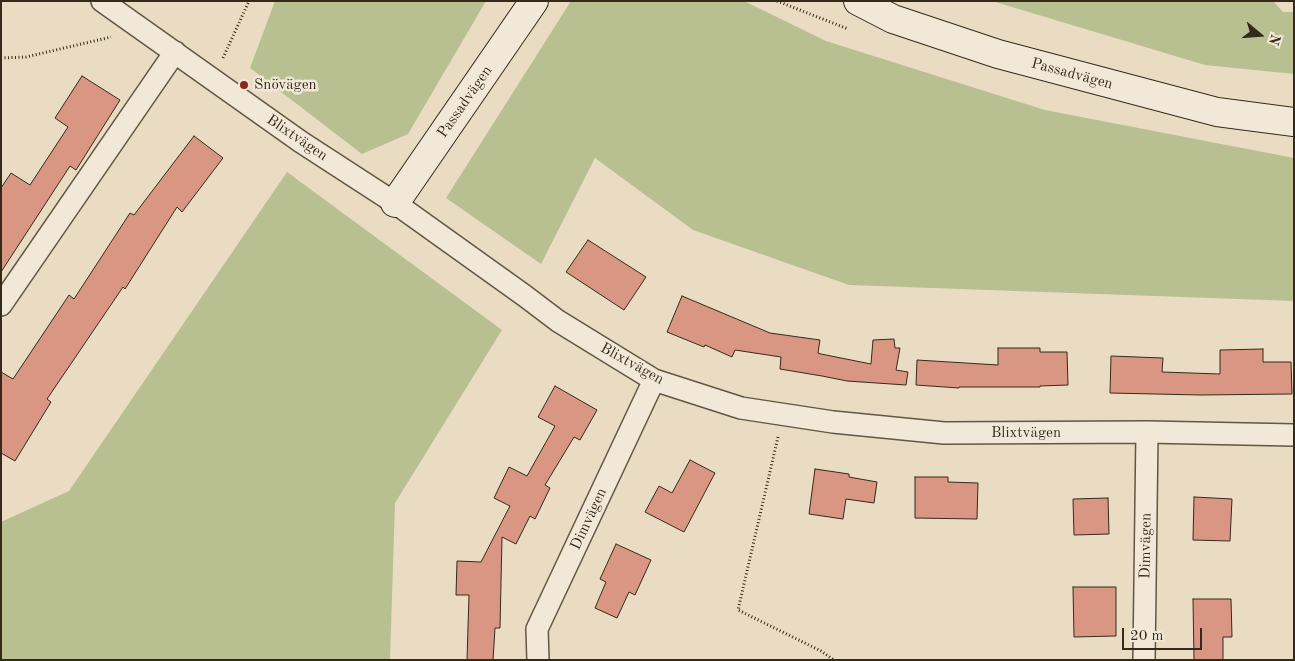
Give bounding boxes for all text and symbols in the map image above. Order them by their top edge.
north arrow [1235,10,1285,60]
text: N [1266,32,1283,47]
street label: Passadvägen [1029,54,1115,94]
street label: Passadvägen [434,63,496,141]
place label: Snövägen [254,76,317,94]
marker: Snövägen [238,79,250,91]
street label: Blixtvägen [263,111,331,165]
street label: Blixtvägen [597,339,667,389]
street label: Blixtvägen [991,424,1061,442]
street label: Dimvägen [567,485,611,553]
street label: Dimvägen [1136,513,1156,579]
scale bar [1125,618,1205,650]
text: 20 m [1130,629,1164,644]

